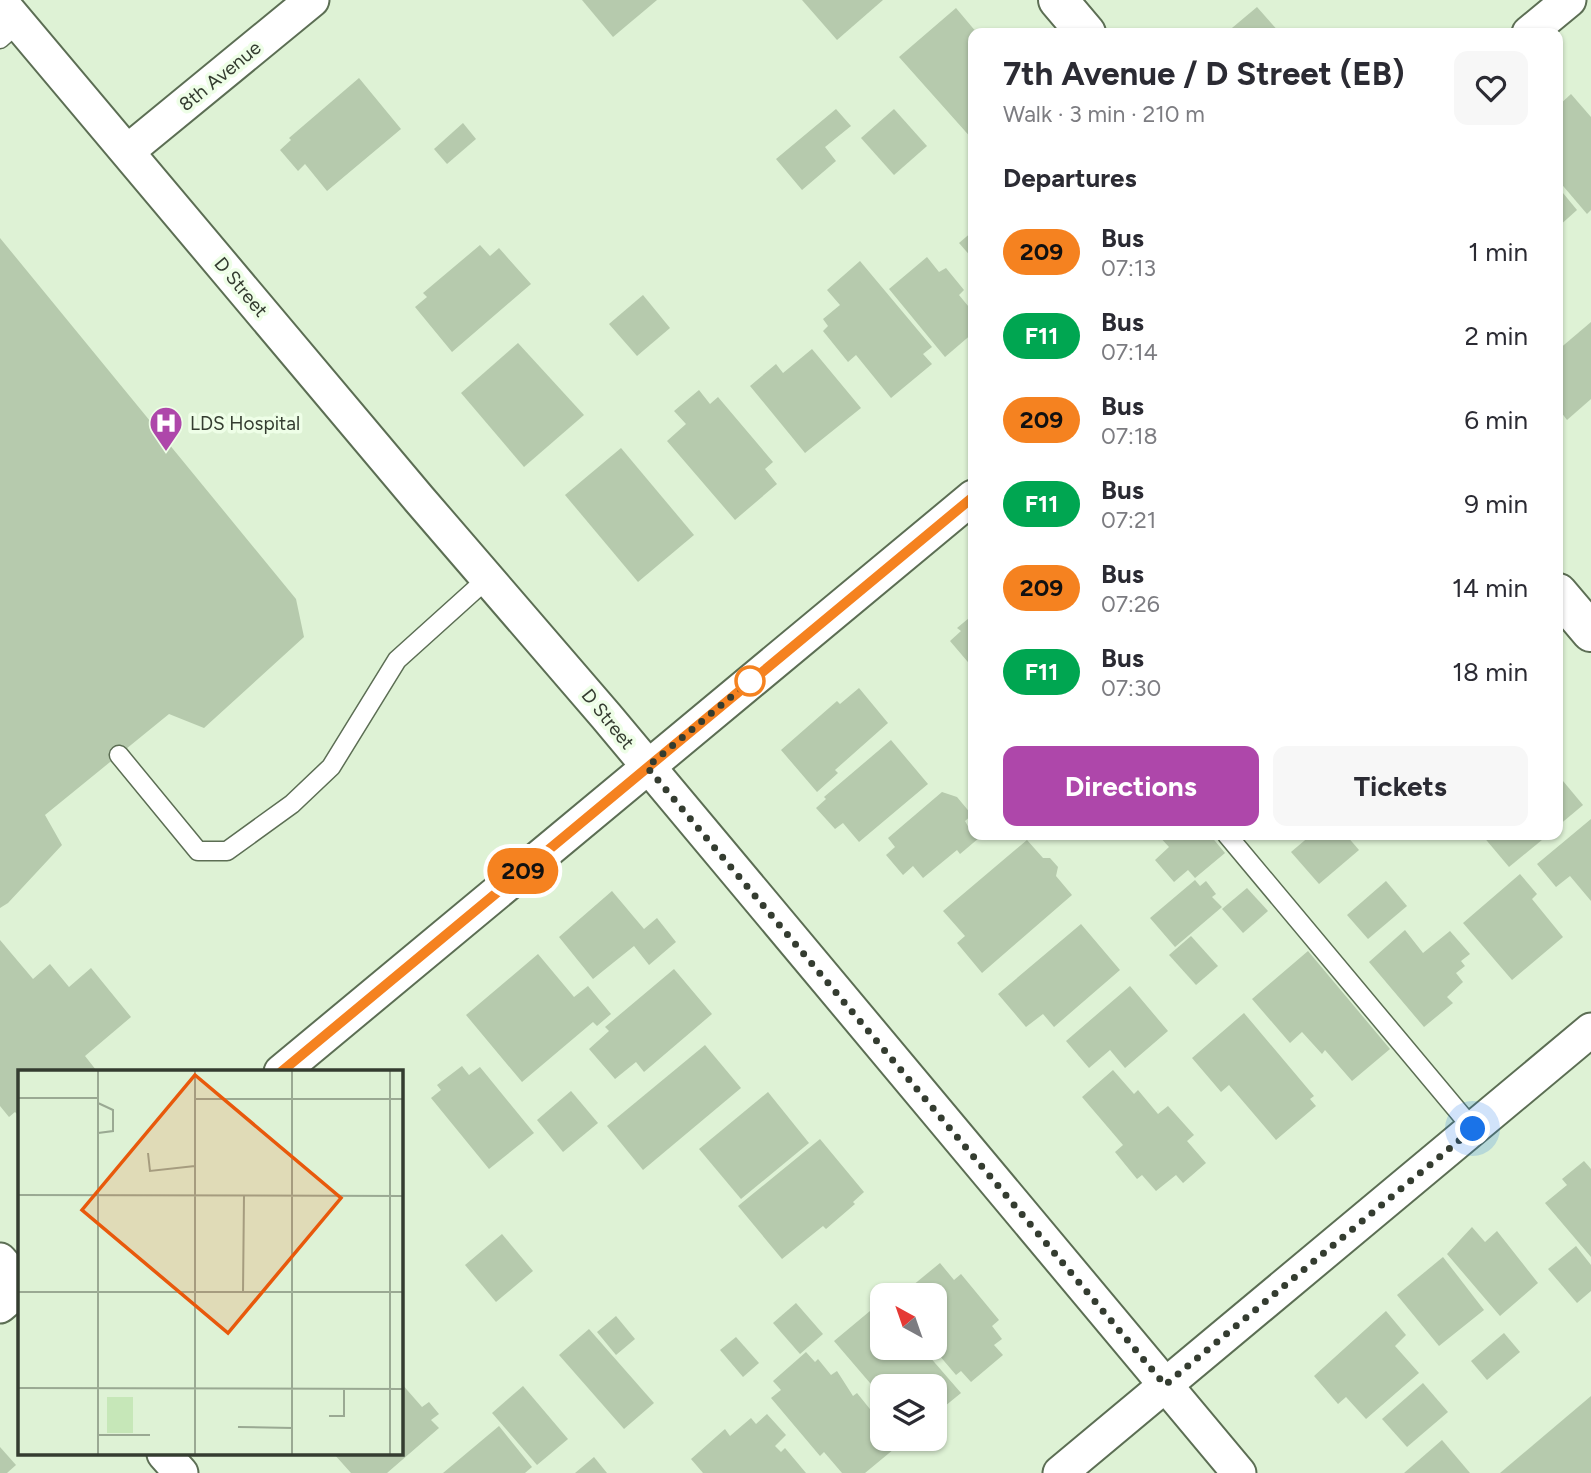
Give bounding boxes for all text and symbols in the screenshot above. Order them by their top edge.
street label: 8th Avenue [175,36,265,116]
button: heart [1454,51,1528,125]
text: 7th Avenue / D Street (EB) [1003,54,1405,93]
text: Walk · 3 min · 210 m [1003,100,1205,128]
text: Departures [1003,162,1137,194]
text: Bus [1101,222,1144,254]
text: 1 min [1468,236,1528,268]
text: 209 [1020,237,1063,266]
street label: D Street [209,252,273,322]
text: 07:13 [1101,254,1156,282]
text: Bus [1101,306,1144,338]
text: 2 min [1464,320,1528,352]
text: F11 [1025,321,1058,350]
text: 07:14 [1101,338,1158,366]
text: Bus [1101,390,1144,422]
hospital icon: LDS Hospital [147,404,185,453]
text: 6 min [1464,404,1528,436]
text: 209 [1020,405,1063,434]
place label: LDS Hospital [190,412,300,435]
text: 07:18 [1101,422,1158,450]
text: Bus [1101,474,1144,506]
text: 9 min [1464,488,1528,520]
text: F11 [1025,489,1058,518]
text: 07:21 [1101,506,1156,534]
text: Bus [1101,558,1144,590]
text: 14 min [1452,572,1528,604]
text: 209 [1020,573,1063,602]
text: 07:26 [1101,590,1160,618]
text: Bus [1101,642,1144,674]
text: 18 min [1452,656,1528,688]
text: F11 [1025,657,1058,686]
unlabelled marker [735,666,765,696]
text: 07:30 [1101,674,1161,702]
street label: D Street [577,684,639,754]
button: Directions [1003,746,1259,826]
button: Tickets [1273,746,1528,826]
line badge: 209 [483,848,563,894]
text: 209 [501,856,545,885]
inset map [18,1070,402,1456]
your location [1455,1111,1490,1146]
north arrow [870,1283,947,1360]
map controls [870,1283,947,1451]
button: layers [870,1374,947,1451]

